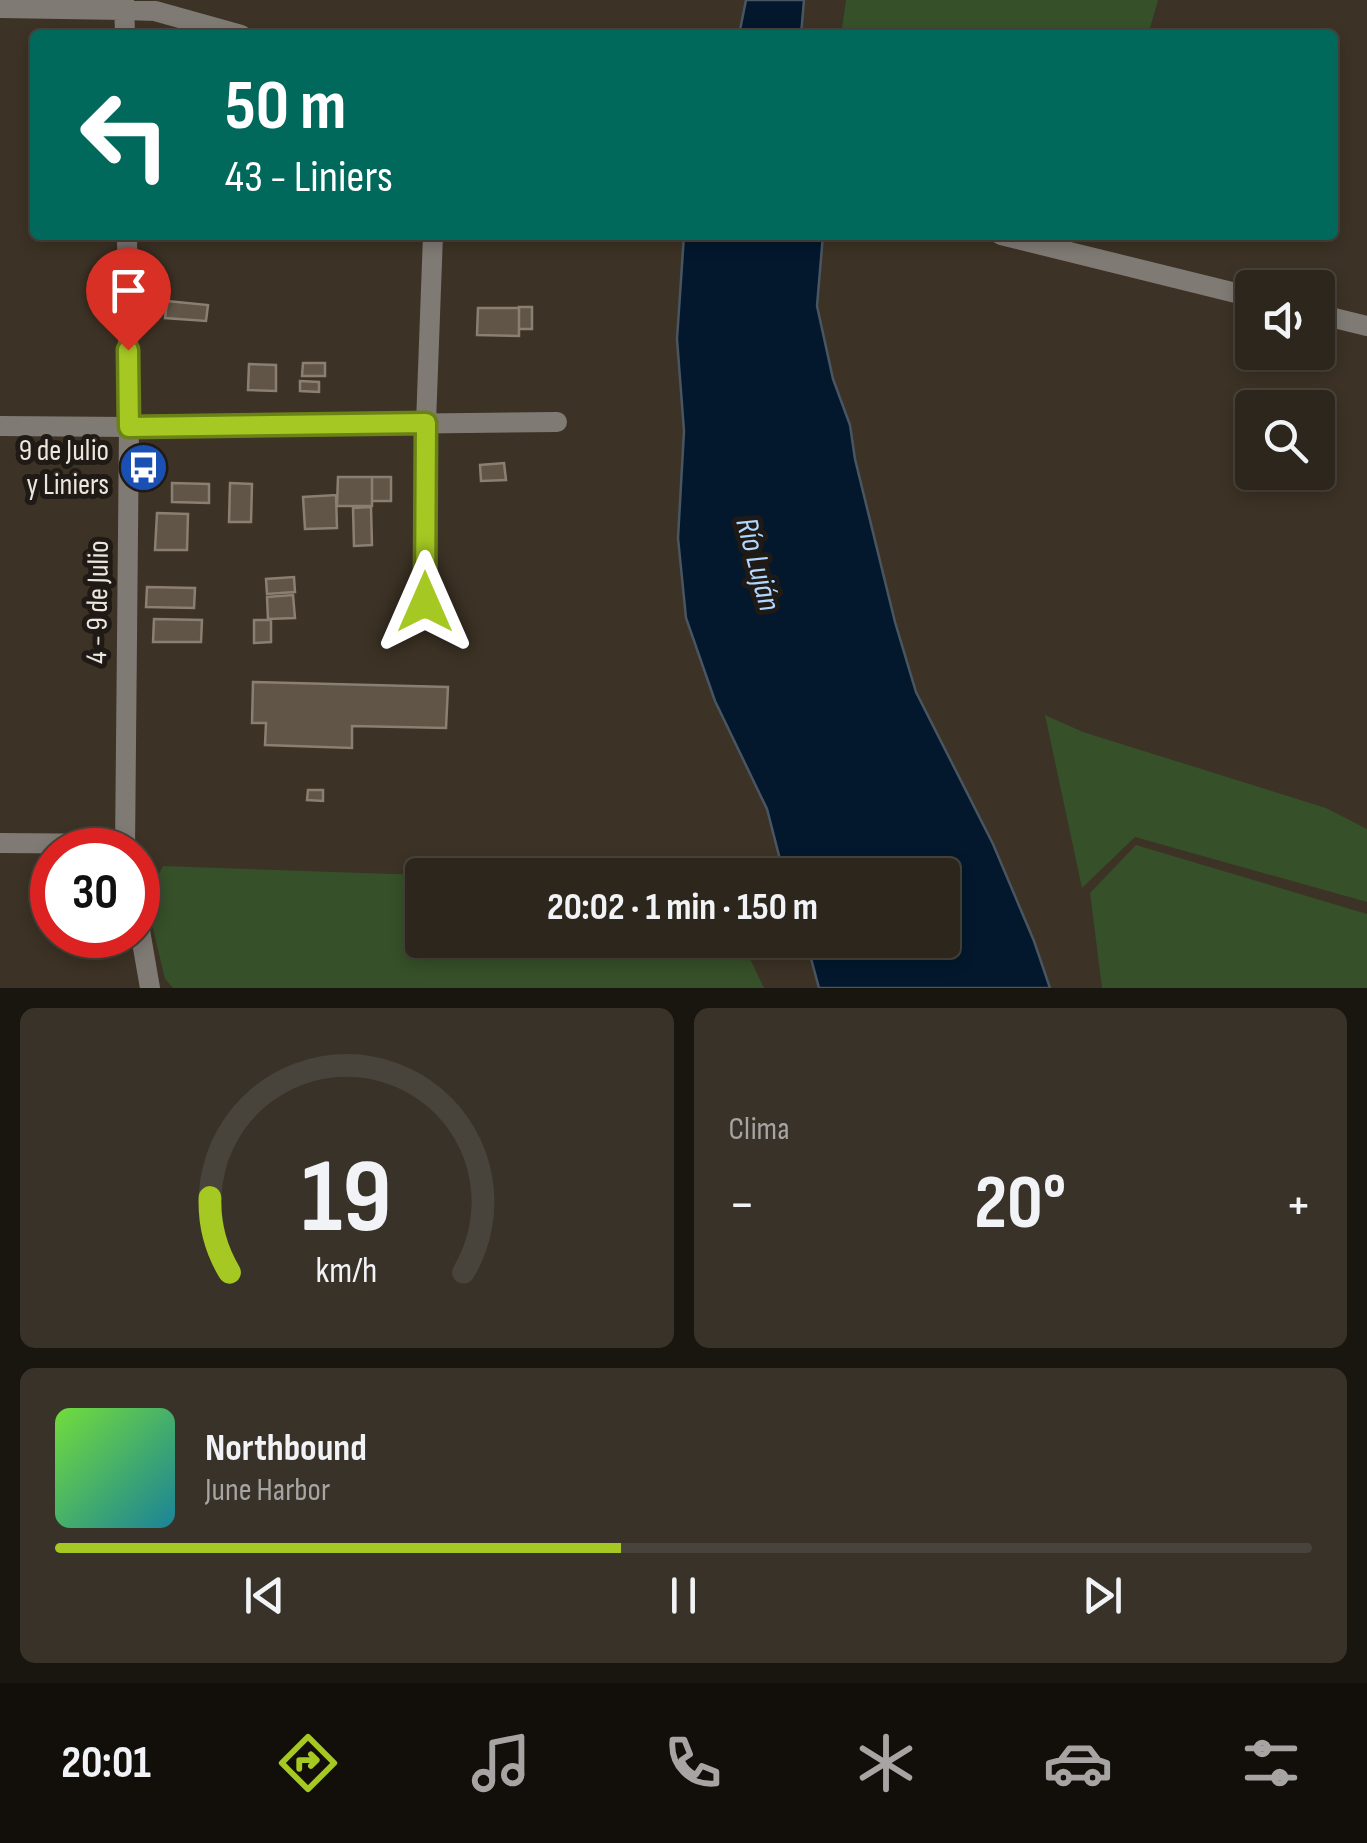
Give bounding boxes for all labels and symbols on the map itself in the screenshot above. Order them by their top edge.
pin [86,248,171,351]
place label: 9 de Julio y Liniers [19,433,109,503]
bus stop icon: 9 de Julio y Liniers [118,441,170,493]
water label: Río Luján [726,513,789,615]
street label: 4 - 9 de Julio [79,540,117,664]
position arrow [373,550,477,654]
speed limit sign: 30 [30,828,160,958]

